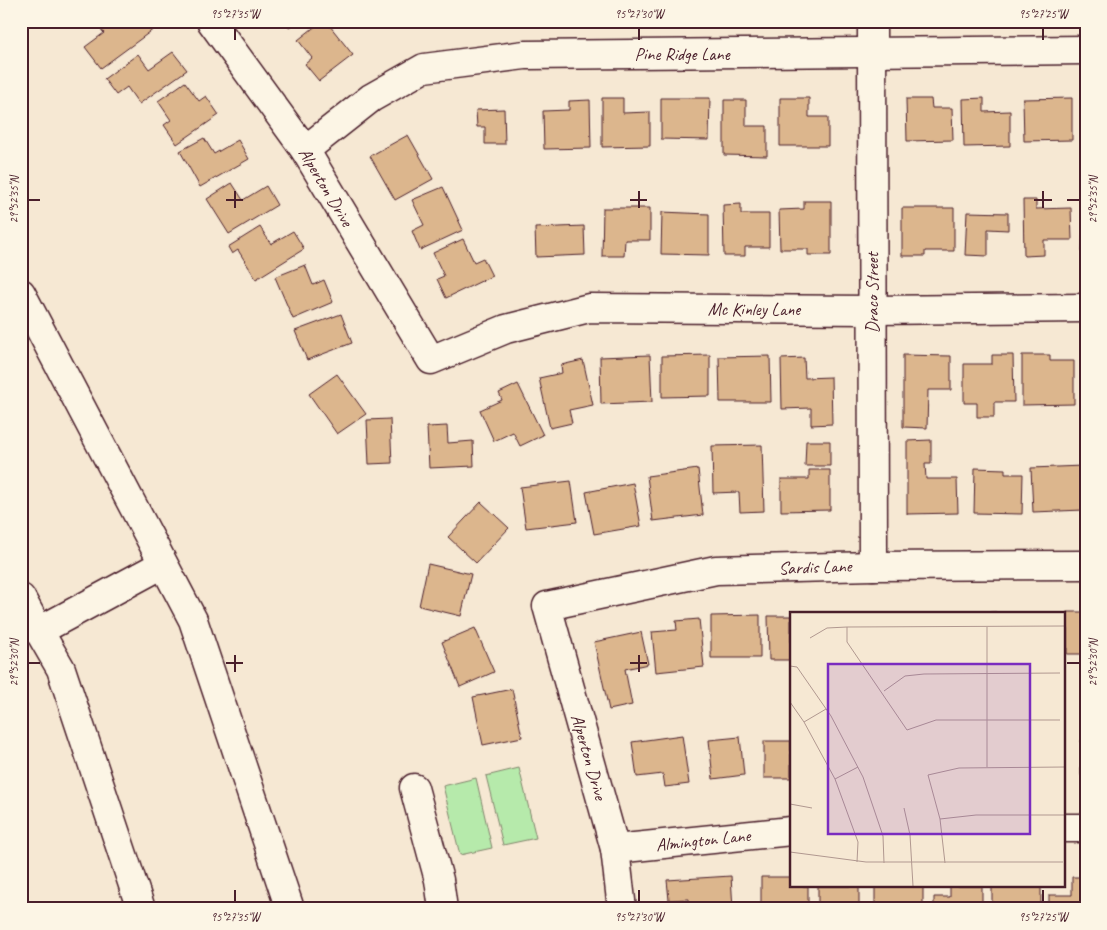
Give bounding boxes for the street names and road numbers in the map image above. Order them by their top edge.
street label: Pine Ridge Lane [634,43,731,65]
street label: Alperton Drive [294,144,359,231]
street label: Draco Street [861,251,883,333]
street label: Mc Kinley Lane [708,298,801,320]
street label: Sardis Lane [778,555,853,579]
street label: Alperton Drive [566,712,612,803]
street label: Almington Lane [655,824,752,856]

